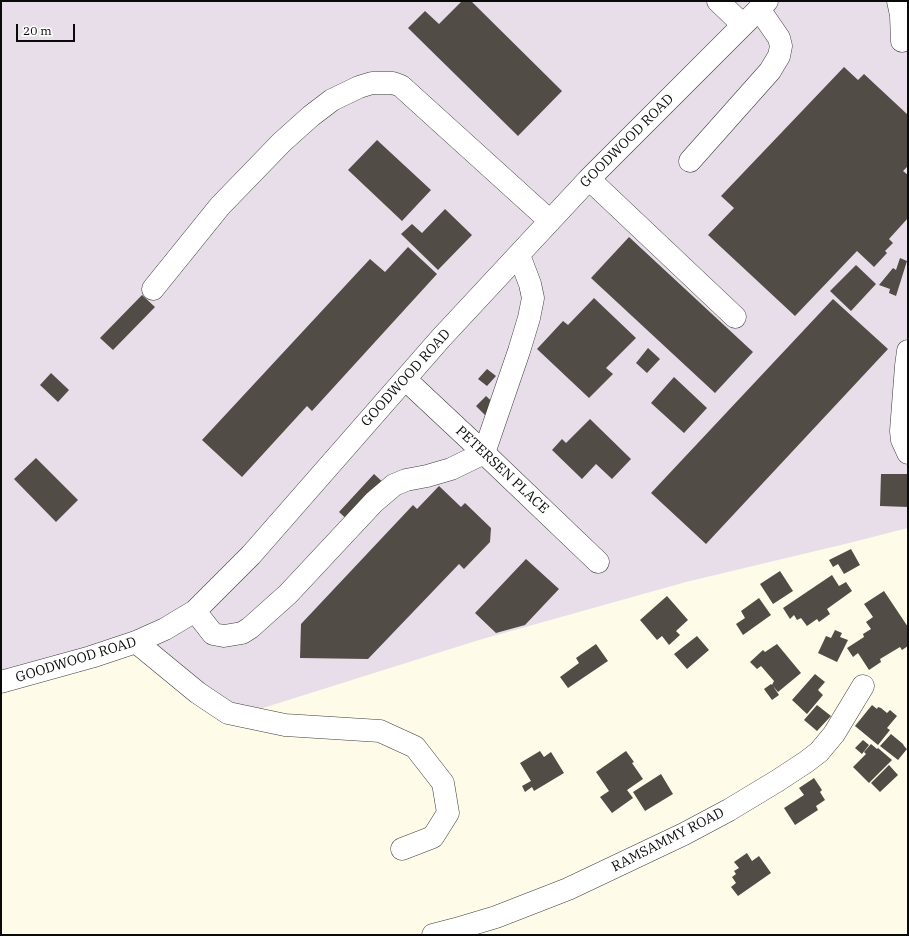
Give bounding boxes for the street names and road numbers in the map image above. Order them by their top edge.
street label: GOODWOOD ROAD [577,91,677,191]
street label: GOODWOOD ROAD [358,326,454,430]
street label: PETERSEN PLACE [452,423,552,517]
street label: GOODWOOD ROAD [14,634,138,686]
street label: RAMSAMMY ROAD [609,804,727,876]

